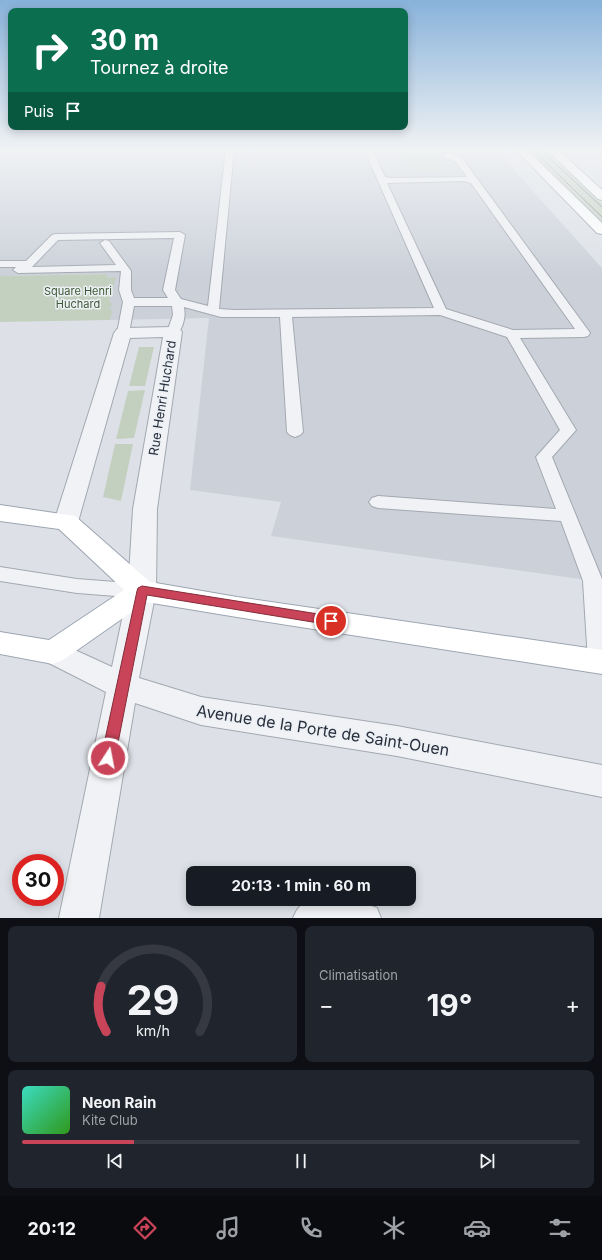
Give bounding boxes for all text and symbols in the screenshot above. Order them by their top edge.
text: 30 m [90,23,159,57]
icon: right [24,24,76,76]
text: Tournez à droite [90,57,229,78]
icon: arrive [62,100,84,122]
text: Puis [24,102,54,121]
park label: Square Henri Huchard [44,284,112,311]
street label: Rue Henri Huchard [145,339,179,457]
pin [314,604,348,638]
icon: arrive [320,610,342,632]
street label: Avenue de la Porte de Saint-Ouen [195,700,451,760]
position arrow [87,737,129,779]
speed limit sign: 30 [12,854,64,906]
text: 20:13 · 1 min · 60 m [231,876,371,895]
text: Climatisation [319,967,398,983]
text: 29 [126,975,179,1025]
text: 19° [426,987,473,1023]
text: − [319,992,334,1018]
text: + [565,992,580,1018]
text: km/h [136,1022,169,1039]
text: Neon Rain [82,1093,156,1112]
text: Kite Club [82,1112,138,1128]
icon: previous [104,1150,126,1172]
icon: pause [290,1150,312,1172]
icon: next [476,1150,498,1172]
icon: directions [131,1214,159,1242]
icon: music [214,1214,242,1242]
icon: phone [297,1214,325,1242]
icon: climate [380,1214,408,1242]
icon: car [463,1214,491,1242]
icon: filters [546,1214,574,1242]
text: 20:12 [28,1218,76,1239]

